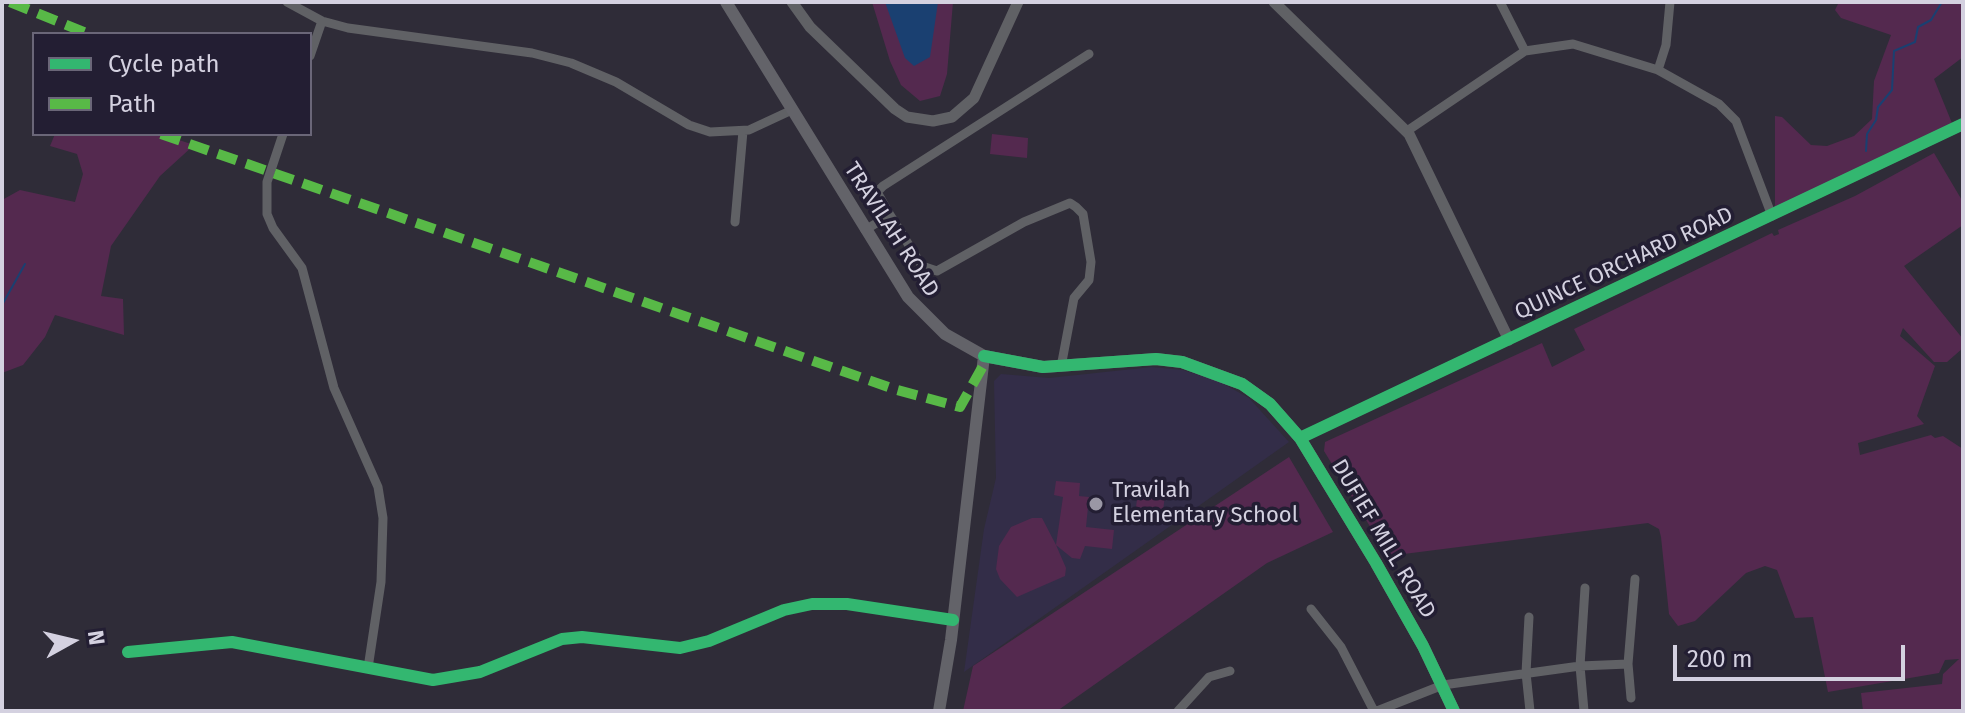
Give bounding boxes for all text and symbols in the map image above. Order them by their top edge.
legend [32,32,312,136]
text: Cycle path [108,50,220,78]
text: Path [108,90,156,118]
street label: TRAVILAH ROAD [838,158,944,302]
street label: QUINCE ORCHARD ROAD [1511,202,1737,326]
street label: DUFIEF MILL ROAD [1325,455,1441,623]
place label: Travilah Elementary School [1112,478,1298,530]
marker: Travilah Elementary School [1087,495,1105,513]
north arrow [32,601,112,681]
text: N [82,628,111,647]
scale bar [1677,629,1909,679]
text: 200 m [1687,645,1753,673]

